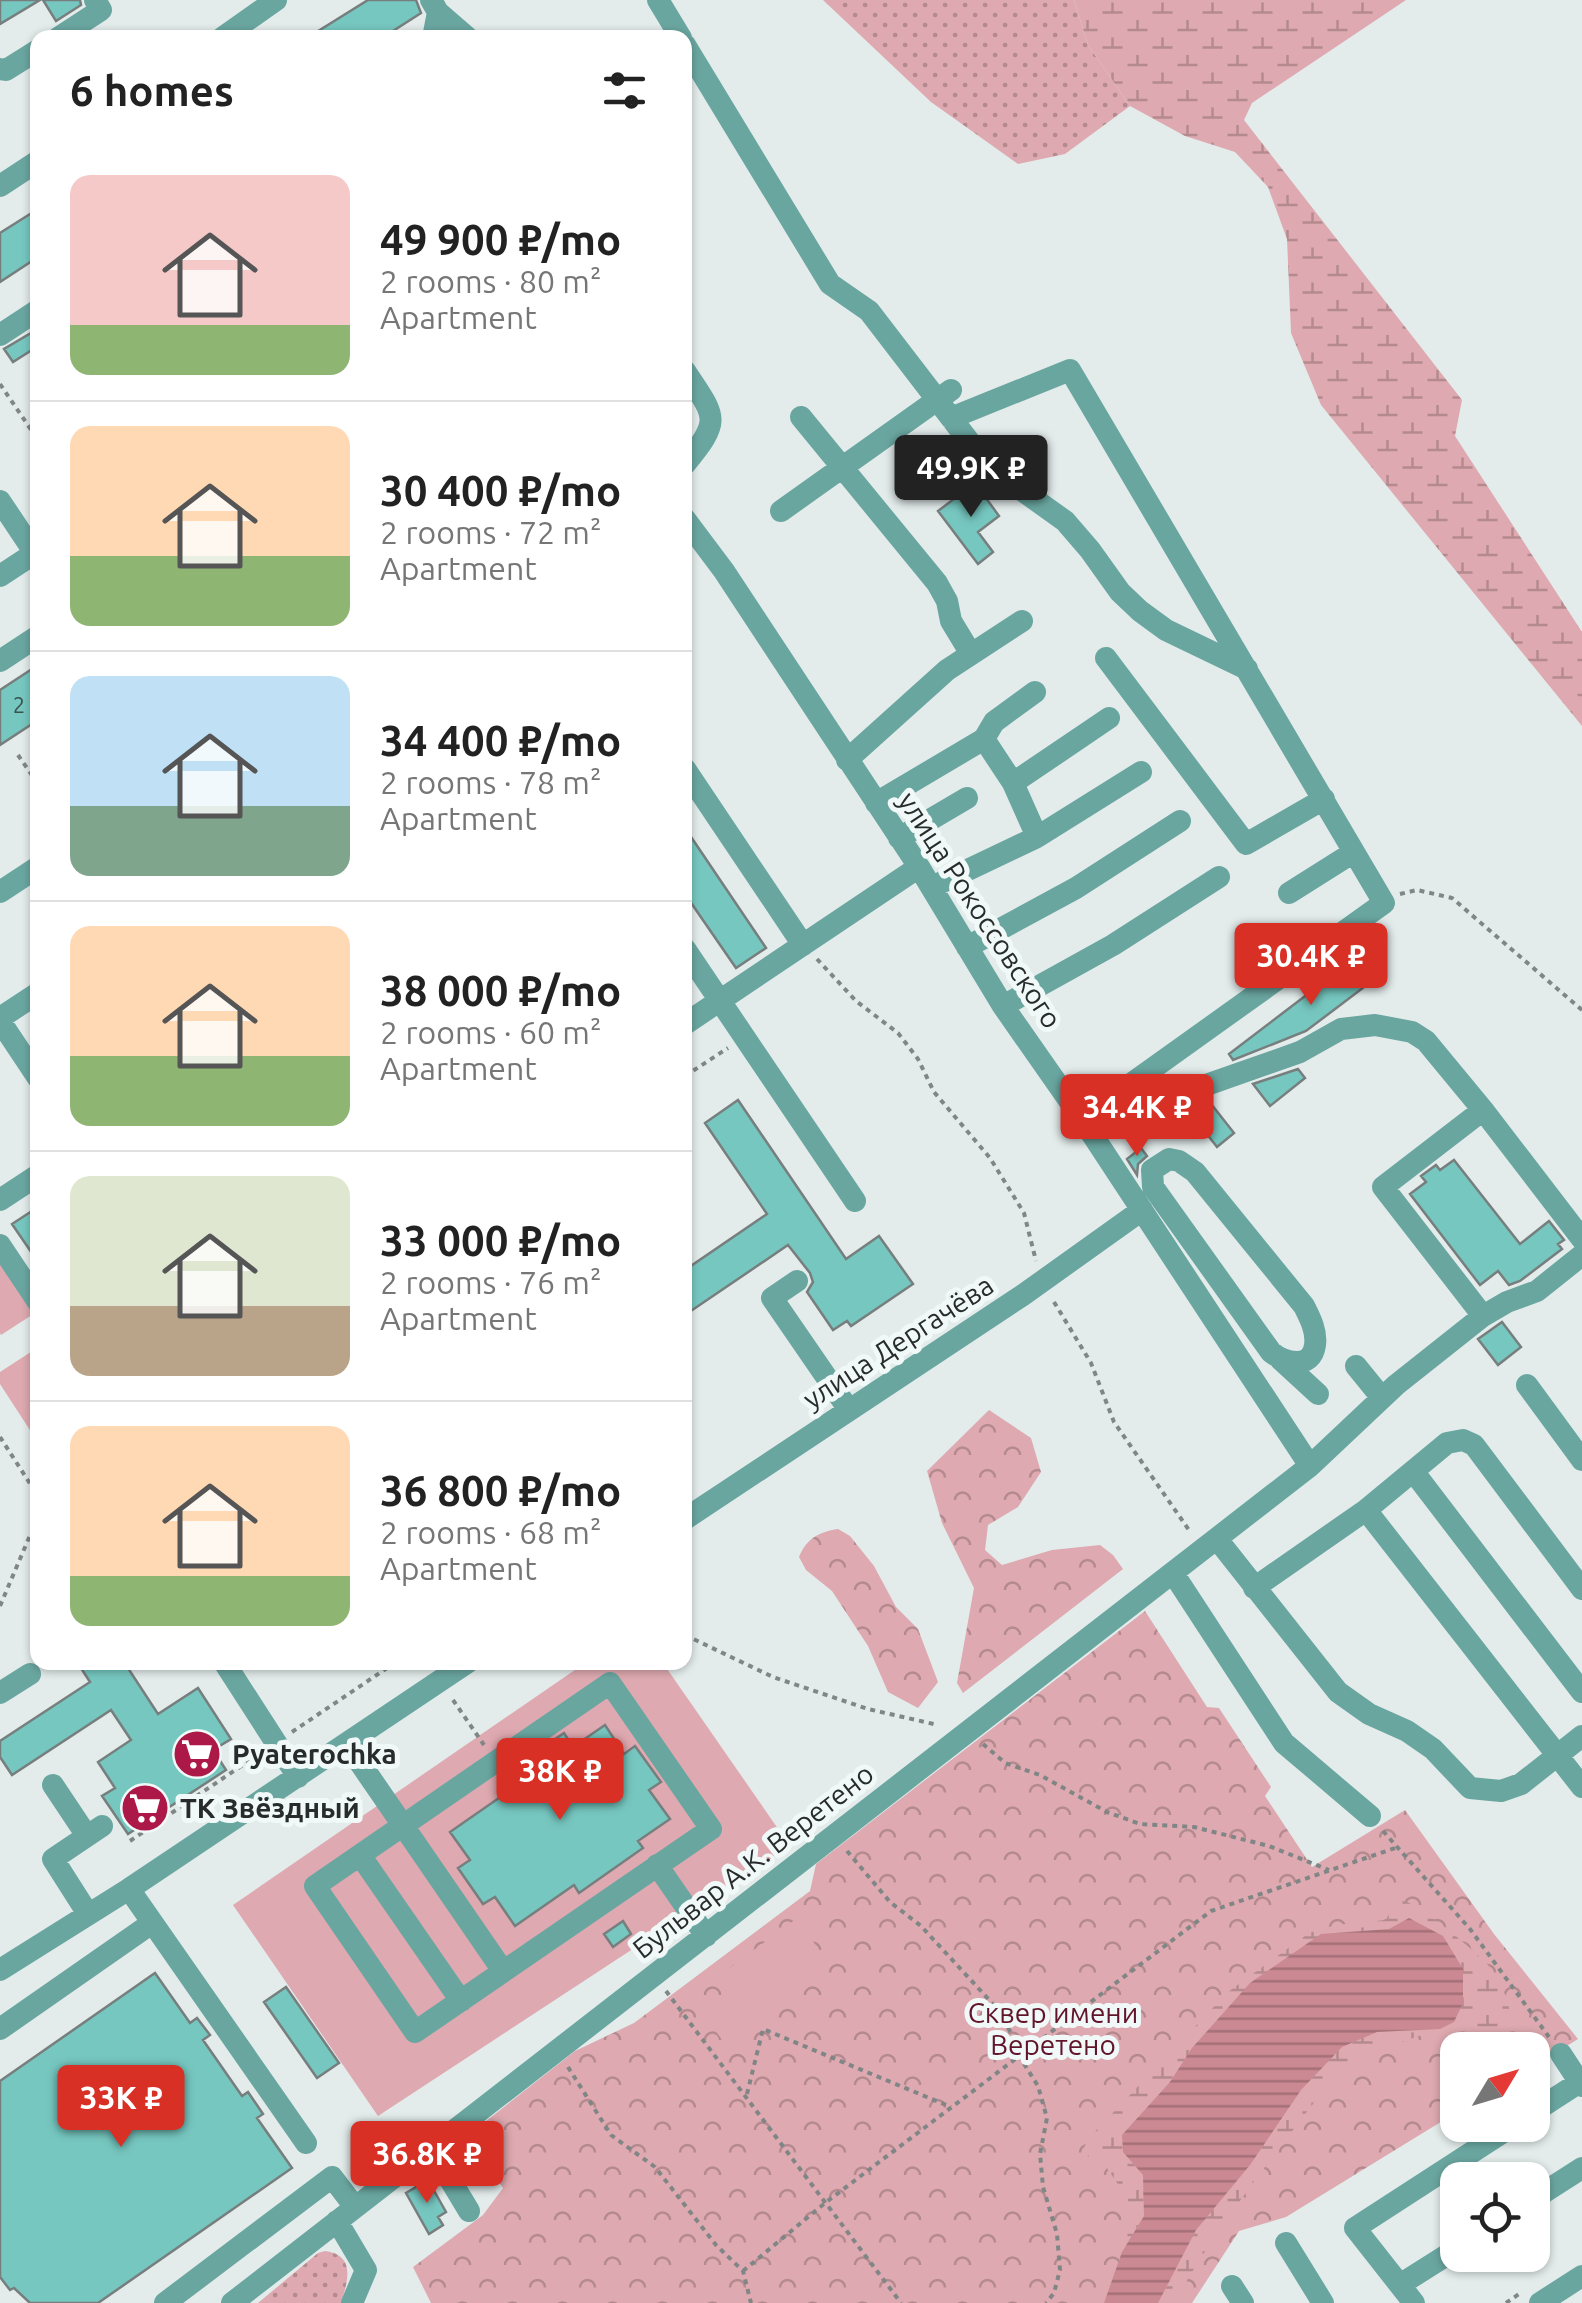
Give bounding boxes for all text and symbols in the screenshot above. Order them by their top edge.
icon: filters [597,63,652,118]
text: 6 homes [70,67,234,114]
icon: home [150,215,270,335]
text: 49 900 ₽/mo [380,216,621,263]
text: 2 rooms · 80 m² [380,263,601,299]
text: Apartment [380,299,537,335]
pin: 49.9K ₽ [879,435,1063,520]
text: 49.9K ₽ [917,449,1025,485]
icon: home [150,466,270,586]
text: 30 400 ₽/mo [380,467,621,514]
text: 2 rooms · 72 m² [380,514,601,550]
text: Apartment [380,550,537,586]
house number: 2 [13,692,25,717]
icon: home [150,716,270,836]
text: 34 400 ₽/mo [380,717,621,764]
text: 2 rooms · 78 m² [380,764,601,800]
street label: улица Рокоссовского [893,786,1068,1033]
text: Apartment [380,800,537,836]
pin: 30.4K ₽ [1219,923,1403,1008]
text: 30.4K ₽ [1257,937,1365,973]
icon: home [150,966,270,1086]
text: 38 000 ₽/mo [380,967,621,1014]
text: 2 rooms · 60 m² [380,1014,601,1050]
text: Apartment [380,1050,537,1086]
pin: 34.4K ₽ [1045,1074,1229,1159]
text: 34.4K ₽ [1083,1088,1191,1124]
icon: home [150,1216,270,1336]
text: 33 000 ₽/mo [380,1217,621,1264]
text: 2 rooms · 76 m² [380,1264,601,1300]
street label: улица Дергачёва [797,1269,998,1415]
text: Apartment [380,1300,537,1336]
icon: home [150,1466,270,1586]
text: 36 800 ₽/mo [380,1467,621,1514]
text: 2 rooms · 68 m² [380,1514,601,1550]
text: Apartment [380,1550,537,1586]
supermarket icon: Pyaterochka [171,1728,223,1780]
place label: Pyaterochka [232,1738,397,1769]
pin: 38K ₽ [490,1738,630,1823]
text: 38K ₽ [518,1752,602,1788]
street label: Бульвар А.К. Веретено [626,1757,879,1964]
supermarket icon: ТК Звёздный [119,1782,171,1834]
place label: ТК Звёздный [180,1792,360,1823]
park label: Сквер имени Веретено [968,1997,1138,2060]
north arrow [1440,2032,1550,2142]
map controls [1440,2032,1550,2272]
pin: 33K ₽ [51,2065,191,2150]
text: 33K ₽ [79,2079,163,2115]
pin: 36.8K ₽ [335,2121,519,2206]
text: 36.8K ₽ [373,2135,481,2171]
button: locate [1440,2162,1550,2272]

